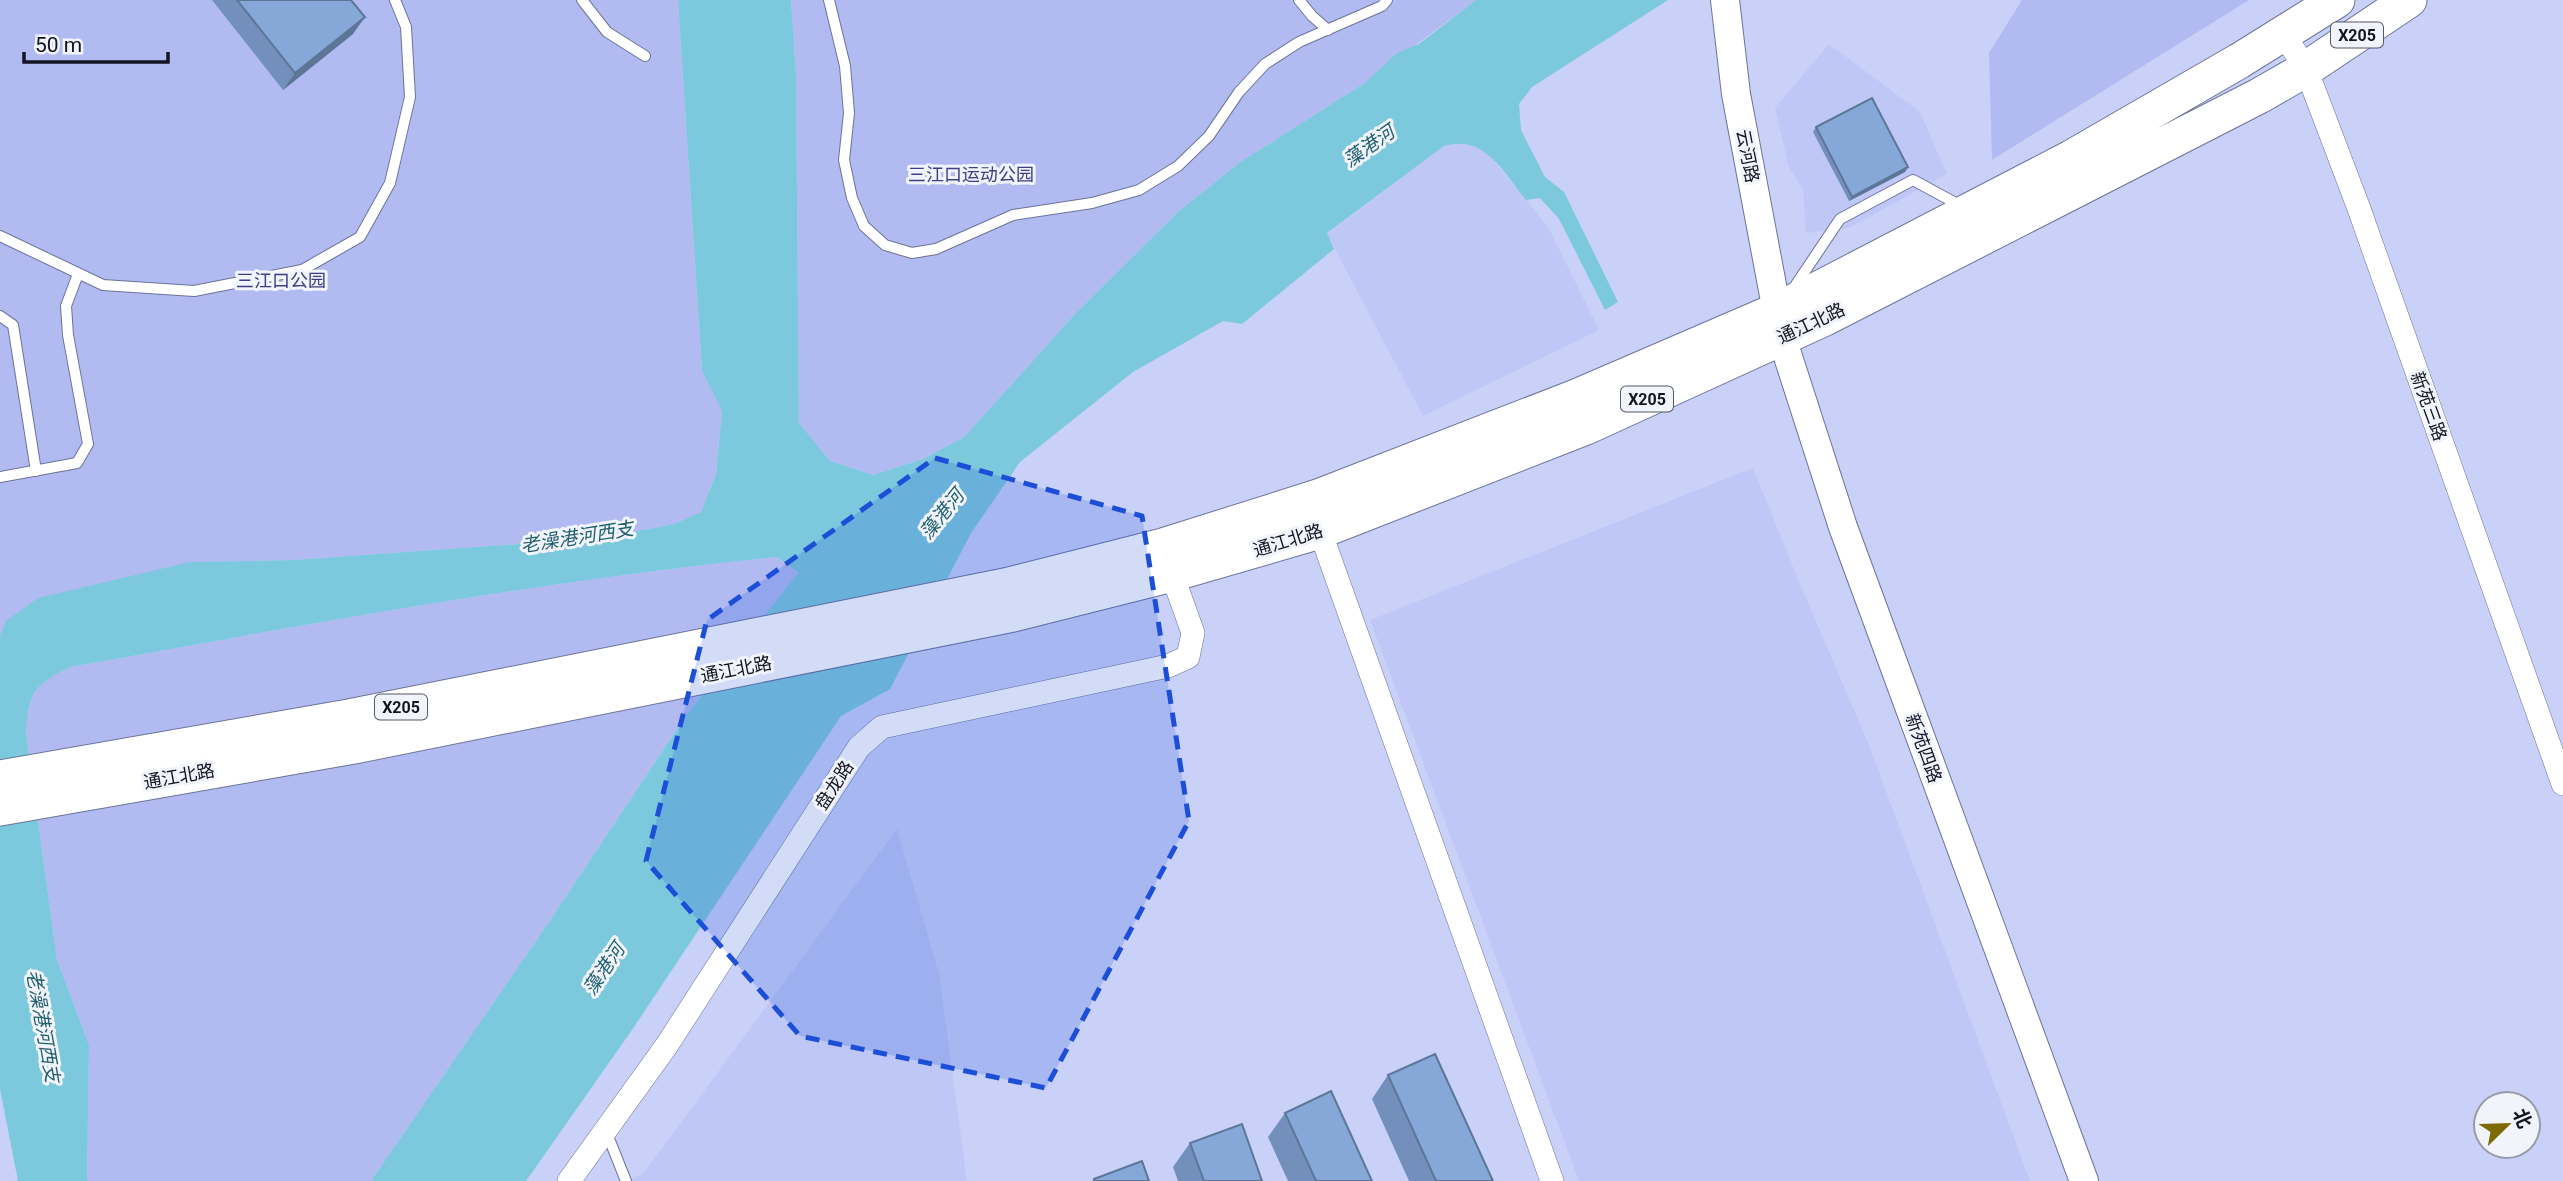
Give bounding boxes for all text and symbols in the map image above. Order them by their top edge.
scale bar [24,21,168,65]
road number: X205 [2331,22,2383,48]
text: 50 m [35,33,82,57]
water label: 藻港河 [1339,118,1402,172]
street label: 云河路 [1733,127,1763,185]
park label: 三江口运动公园 [908,164,1034,185]
park label: 三江口公园 [236,270,326,291]
street label: 通江北路 [1774,298,1848,348]
street label: 新苑三路 [2407,369,2451,443]
road number: X205 [1621,386,1673,412]
water label: 藻港河 [915,482,971,543]
water label: 老澡港河西支 [519,516,637,557]
street label: 通江北路 [1251,519,1325,561]
street label: 通江北路 [699,652,773,686]
road number: X205 [375,694,427,720]
street label: 新苑四路 [1902,711,1946,785]
street label: 盘龙路 [810,757,858,813]
street label: 通江北路 [142,759,216,793]
water label: 藻港河 [579,936,632,999]
water label: 老澡港河西支 [22,968,65,1086]
north arrow [2472,1090,2542,1160]
text: 北 [2508,1105,2536,1132]

